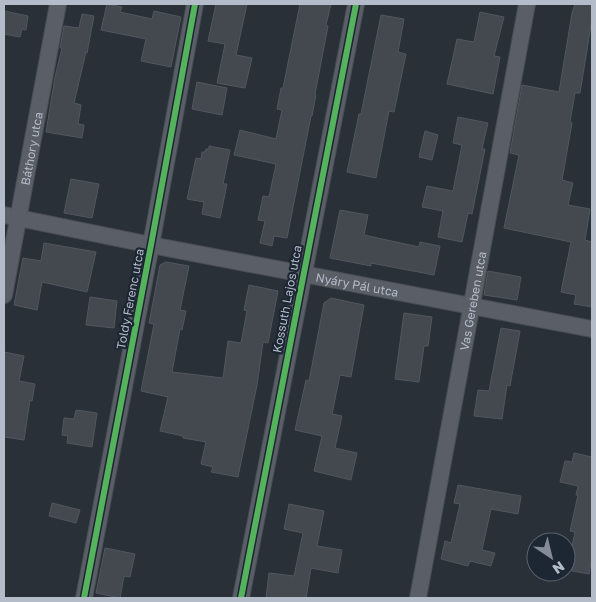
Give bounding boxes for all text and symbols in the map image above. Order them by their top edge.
street label: Báthory utca [17,111,45,186]
street label: Kossuth Lajos utca [269,244,305,354]
street label: Toldy Ferenc utca [113,247,147,351]
street label: Vas Gereben utca [456,250,489,352]
street label: Nyáry Pál utca [315,269,400,300]
north arrow [526,532,576,582]
text: N [550,558,568,578]

